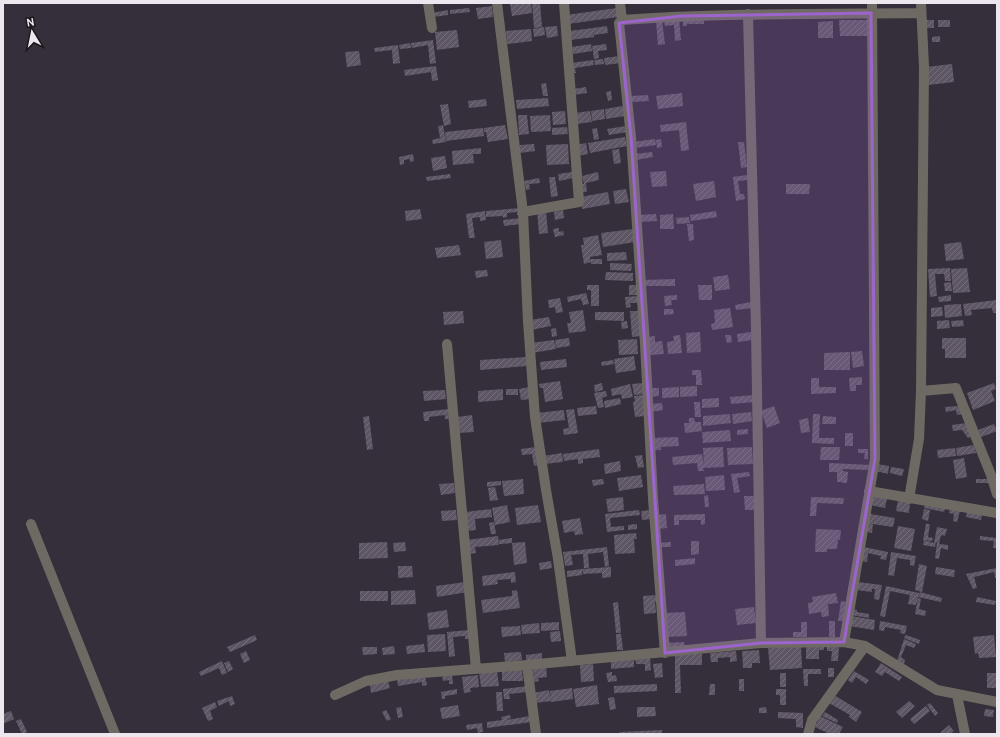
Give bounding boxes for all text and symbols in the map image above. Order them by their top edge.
north arrow [12,12,52,52]
text: N [25,15,35,30]

